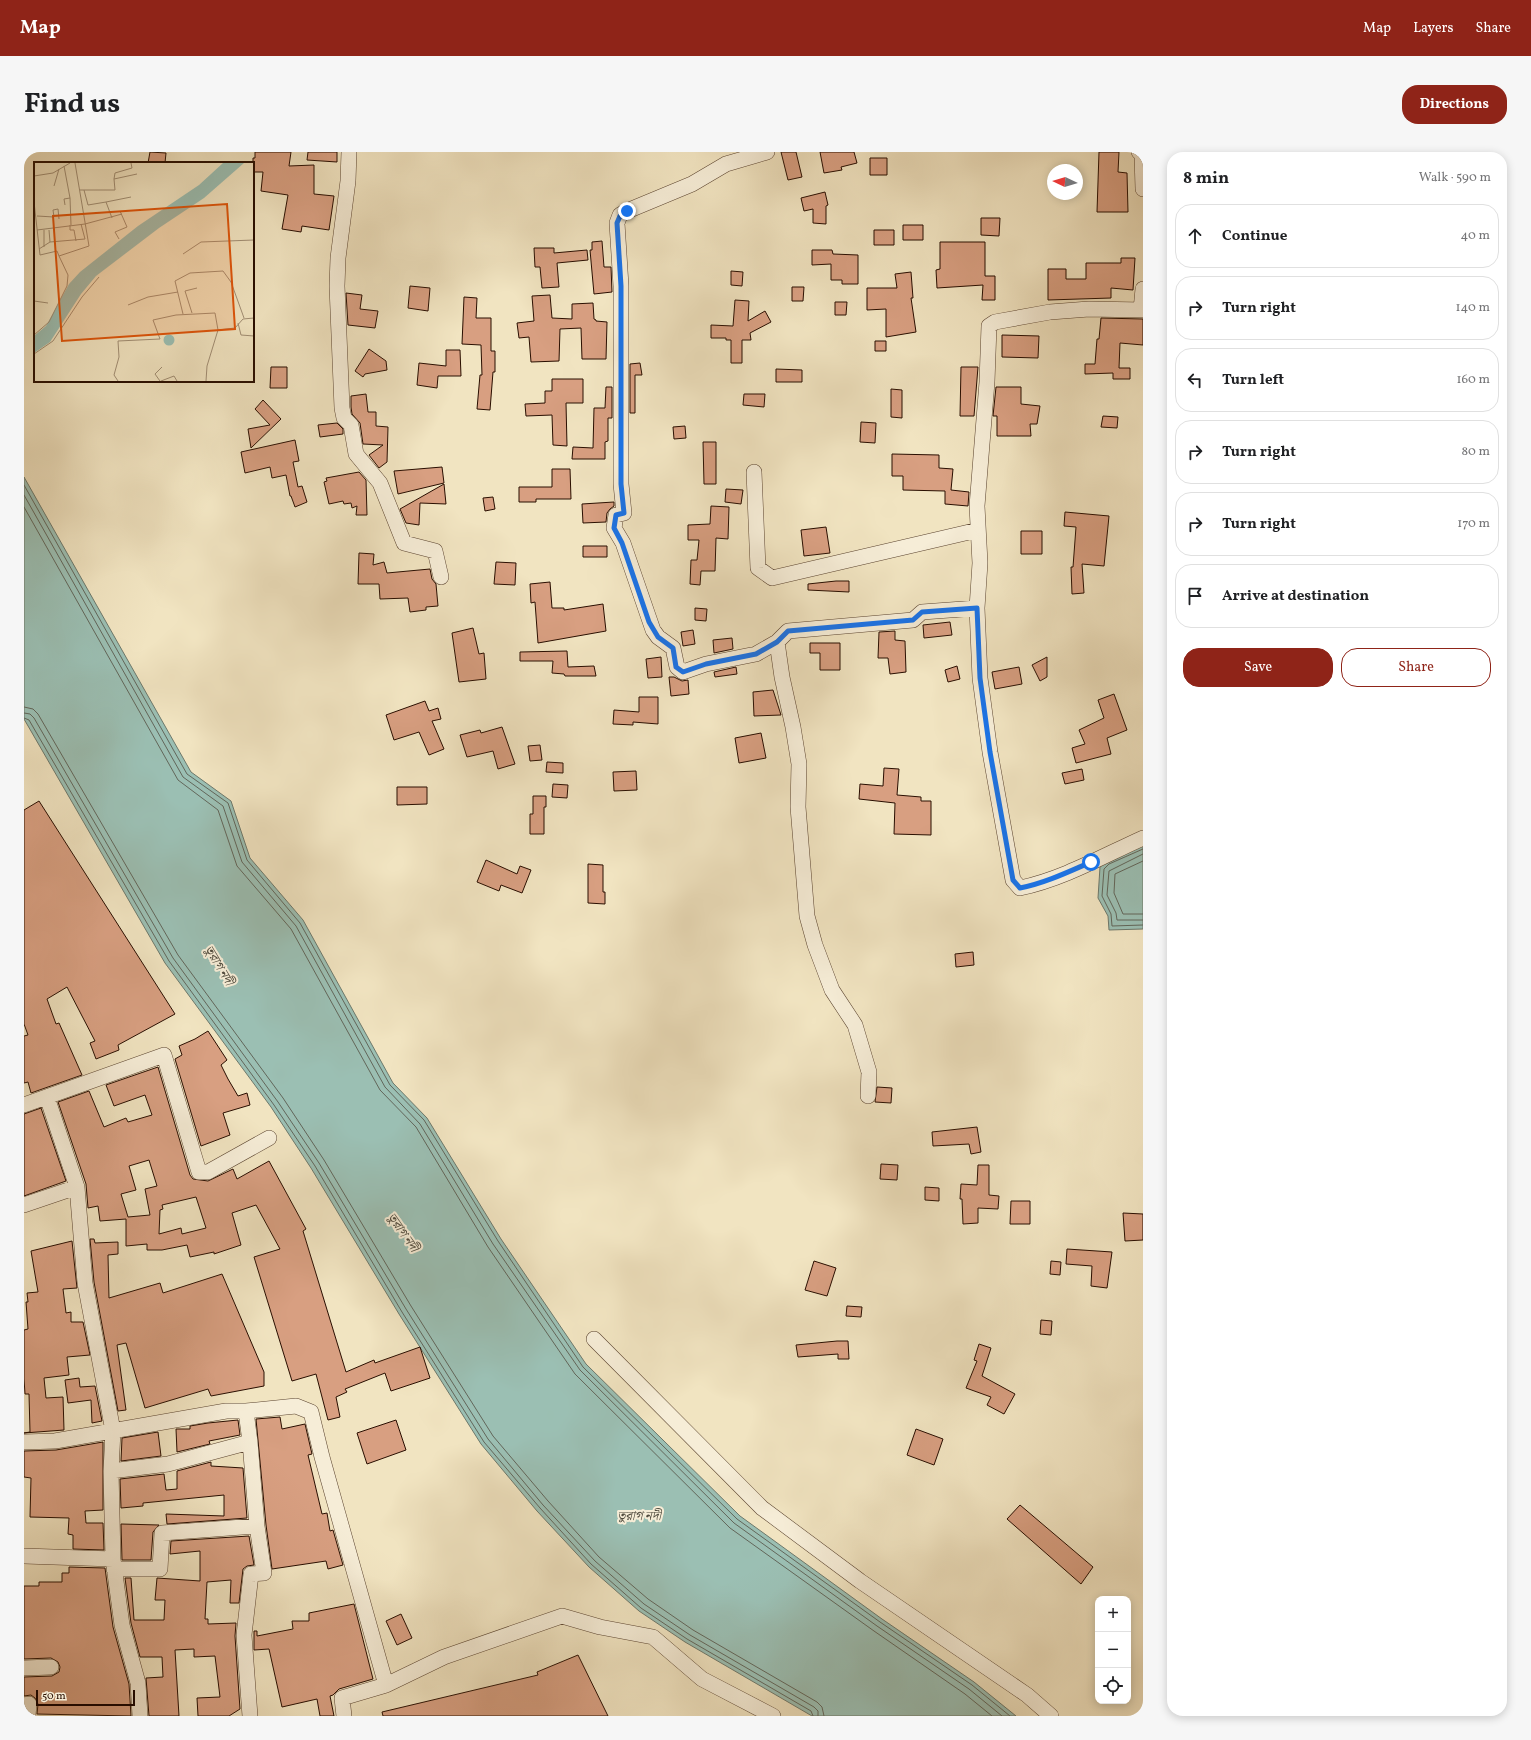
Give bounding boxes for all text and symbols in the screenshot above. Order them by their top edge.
text: Map [20,15,61,41]
text: Map [1363,19,1391,38]
text: Layers [1413,19,1453,38]
text: Share [1475,19,1511,38]
text: Find us [24,85,120,124]
button: Directions [1402,85,1507,124]
inset map [34,162,254,382]
north arrow [1047,164,1083,200]
text: 8 min [1183,167,1229,190]
text: Walk · 590 m [1419,169,1491,187]
route end [618,202,636,220]
icon: ahead [1184,225,1206,247]
text: Continue [1222,226,1287,247]
text: 40 m [1461,227,1490,245]
icon: right [1184,297,1206,319]
text: Turn right [1222,298,1296,319]
text: 140 m [1456,299,1490,317]
icon: left [1184,369,1206,391]
text: Turn left [1222,370,1284,391]
text: 160 m [1456,371,1490,389]
icon: right [1184,441,1206,463]
text: Turn right [1222,442,1296,463]
text: 80 m [1461,443,1490,461]
icon: right [1184,513,1206,535]
text: Turn right [1222,514,1296,535]
text: 170 m [1457,515,1490,533]
icon: arrive [1184,585,1206,607]
text: Arrive at destination [1222,586,1369,607]
button: Save [1183,648,1333,687]
button: Share [1341,648,1491,687]
route start [1082,853,1100,871]
water label: তুরাগ নদী [199,943,238,991]
water label: তুরাগ নদী [382,1210,423,1257]
water label: তুরাগ নদী [617,1508,662,1526]
map controls [1095,1596,1131,1704]
button: + [1095,1596,1131,1632]
button: − [1095,1632,1131,1668]
button: locate [1095,1668,1131,1704]
scale bar [36,1688,135,1707]
text: 50 m [42,1689,66,1704]

